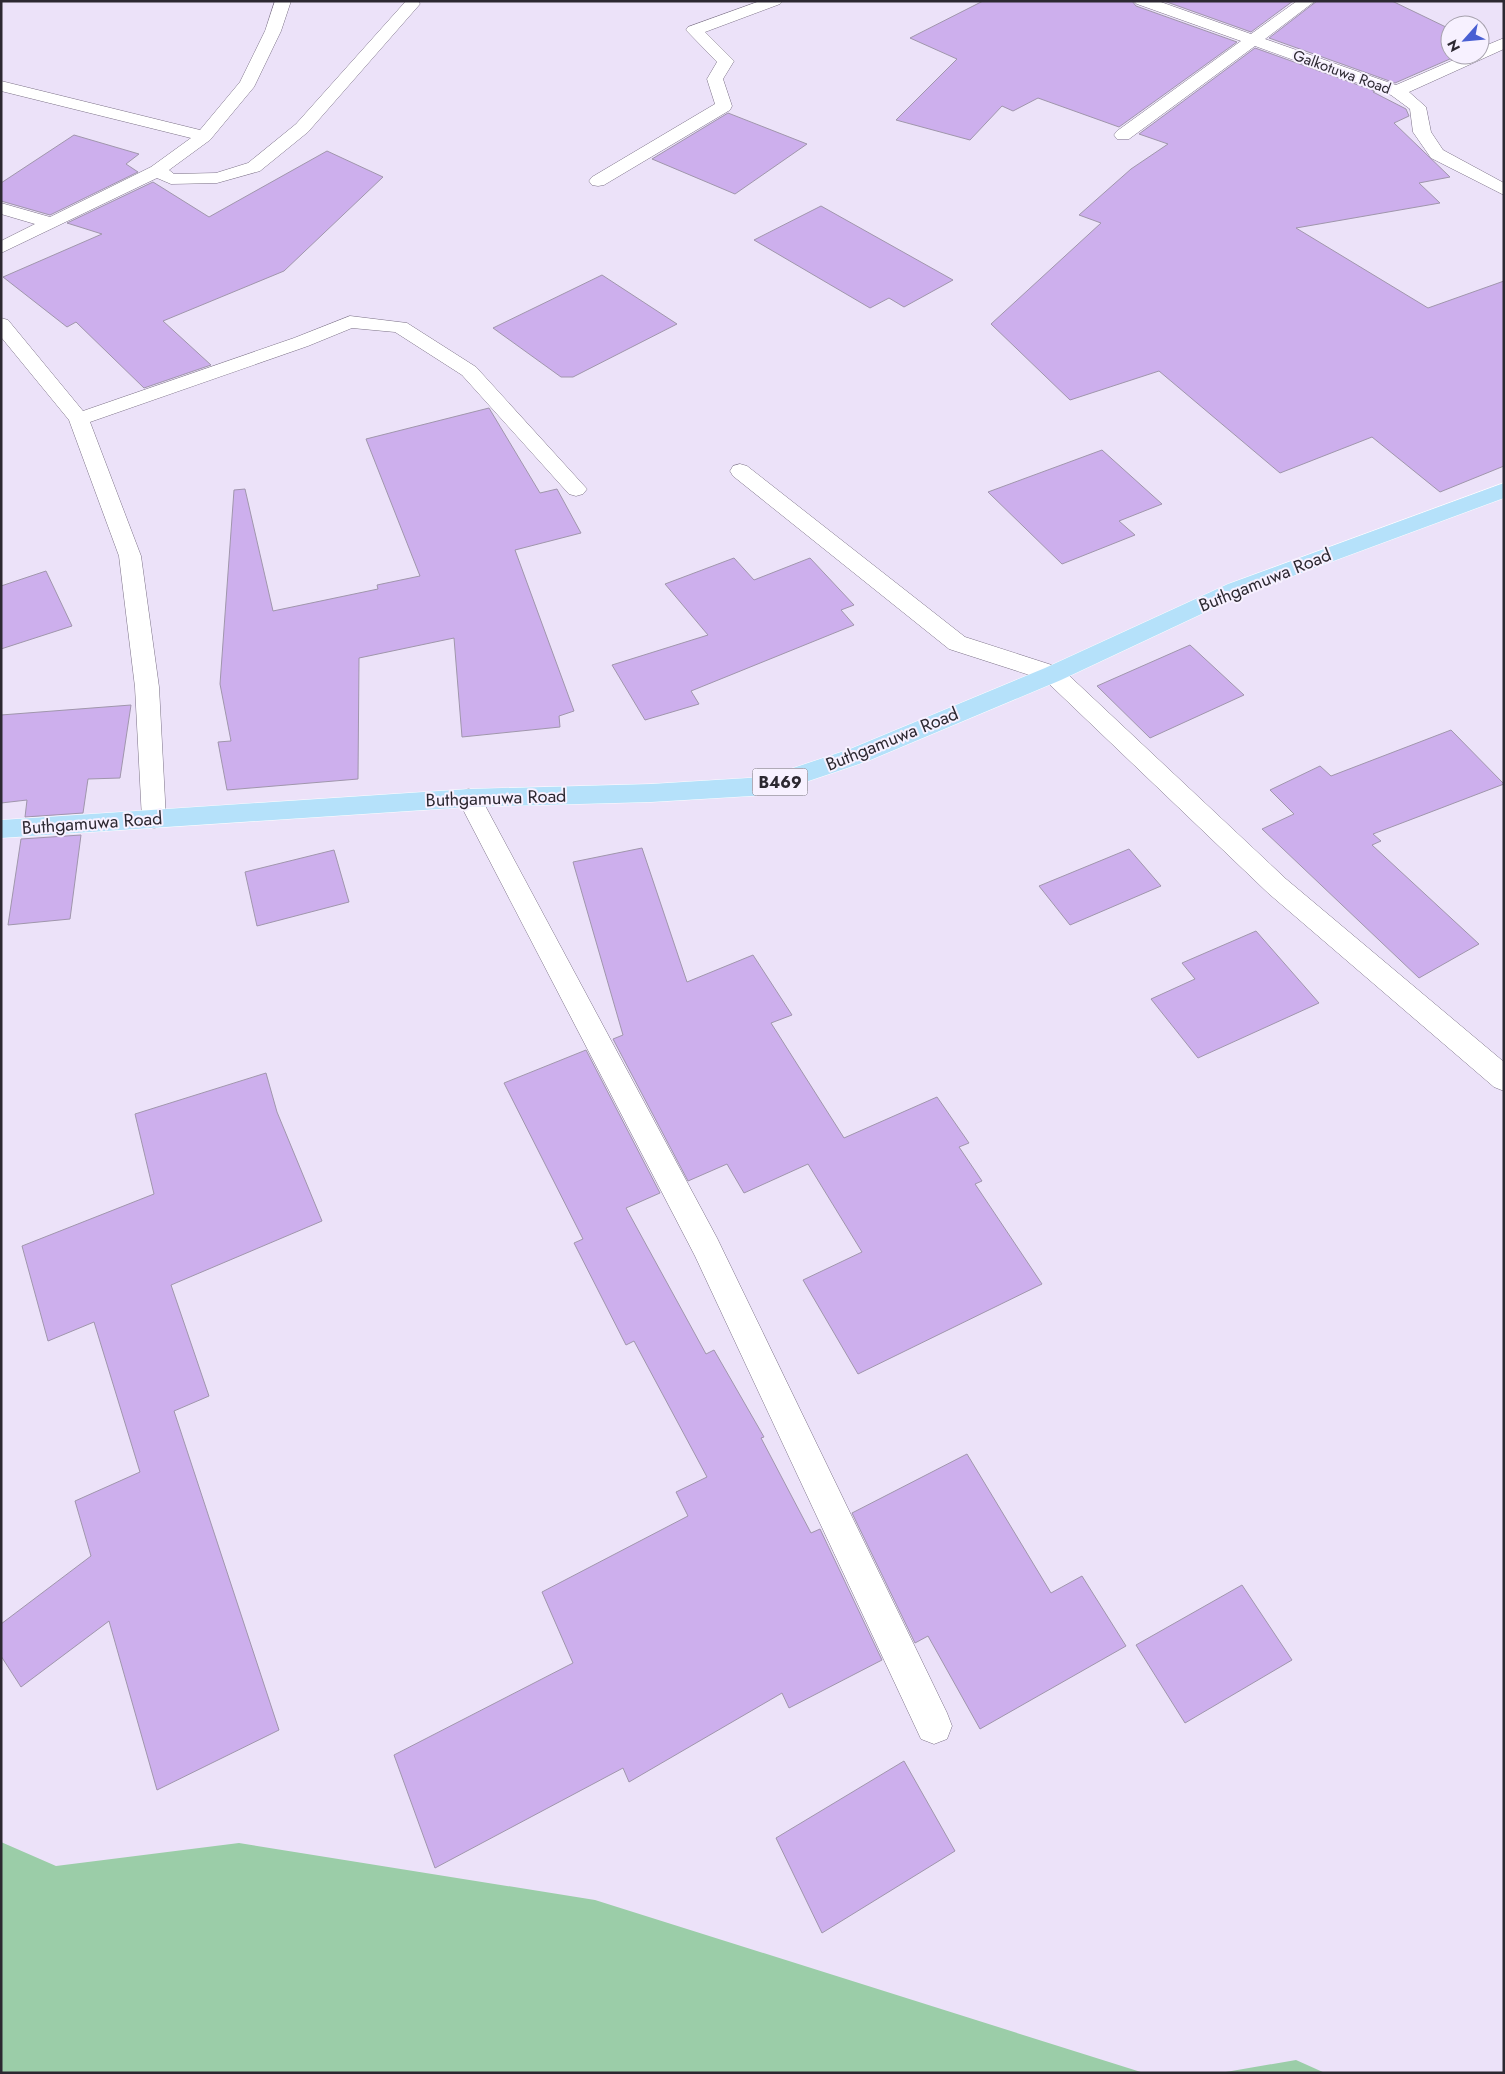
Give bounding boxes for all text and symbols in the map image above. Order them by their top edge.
north arrow [1440,15,1490,65]
text: N [1442,36,1465,55]
street label: Galkotuwa Road [1290,44,1394,100]
street label: Buthgamuwa Road [1195,542,1335,618]
street label: Buthgamuwa Road [822,701,962,777]
road number: B469 [752,769,808,796]
street label: Buthgamuwa Road [425,783,567,813]
street label: Buthgamuwa Road [21,805,163,841]

